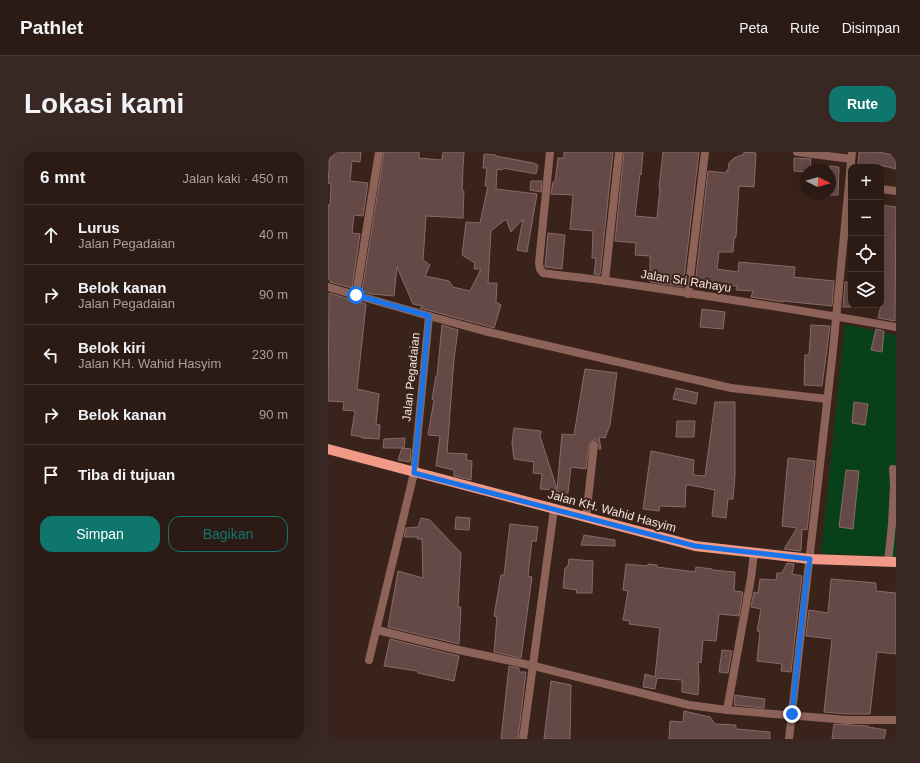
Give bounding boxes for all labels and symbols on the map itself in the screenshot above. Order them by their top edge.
north arrow [800,164,836,200]
street label: Jalan Sri Rahayu [640,267,732,295]
route start [347,286,365,304]
street label: Jalan Pegadaian [399,332,423,422]
street label: Jalan KH. Wahid Hasyim [546,487,678,535]
route end [783,705,801,723]

